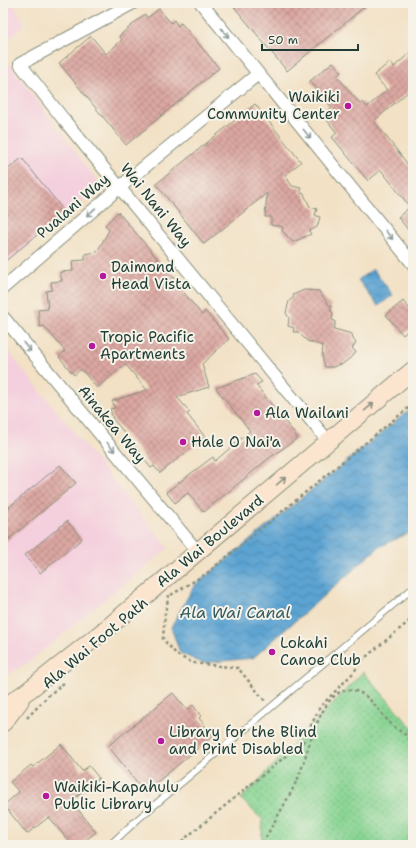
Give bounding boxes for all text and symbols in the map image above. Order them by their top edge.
scale bar [262,26,358,52]
one-way arrow [221,28,230,39]
text: 50 m [268,32,298,48]
place label: Waikiki Community Center [207,87,340,124]
marker: Waikiki Community Center [343,101,353,111]
one-way arrow [303,129,312,140]
street label: Wai Nani Way [116,159,196,251]
street label: Pualani Way [32,169,114,243]
one-way arrow [85,208,96,217]
one-way arrow [385,230,394,241]
place label: Daimond Head Vista [111,257,191,294]
marker: Daimond Head Vista [98,271,108,281]
place label: Tropic Pacific Apartments [100,327,194,364]
marker: Tropic Pacific Apartments [87,341,97,351]
one-way arrow [23,342,32,353]
street label: Ainakea Way [74,381,150,467]
one-way arrow [364,402,374,411]
place label: Ala Wailani [265,403,349,423]
marker: Ala Wailani [252,408,262,418]
place label: Hale O Nai'a [191,432,282,452]
marker: Hale O Nai'a [178,437,188,447]
one-way arrow [106,442,115,453]
one-way arrow [275,476,286,485]
street label: Ala Wai Boulevard [152,490,268,592]
street label: Ala Wai Foot Path [38,593,152,693]
water label: Ala Wai Canal [180,602,290,623]
place label: Lokahi Canoe Club [280,633,361,670]
marker: Lokahi Canoe Club [267,647,277,657]
place label: Library for the Blind and Print Disabled [169,722,317,759]
marker: Library for the Blind and Print Disabled [156,736,166,746]
place label: Waikiki-Kapahulu Public Library [54,777,179,814]
marker: Waikiki-Kapahulu Public Library [41,791,51,801]

